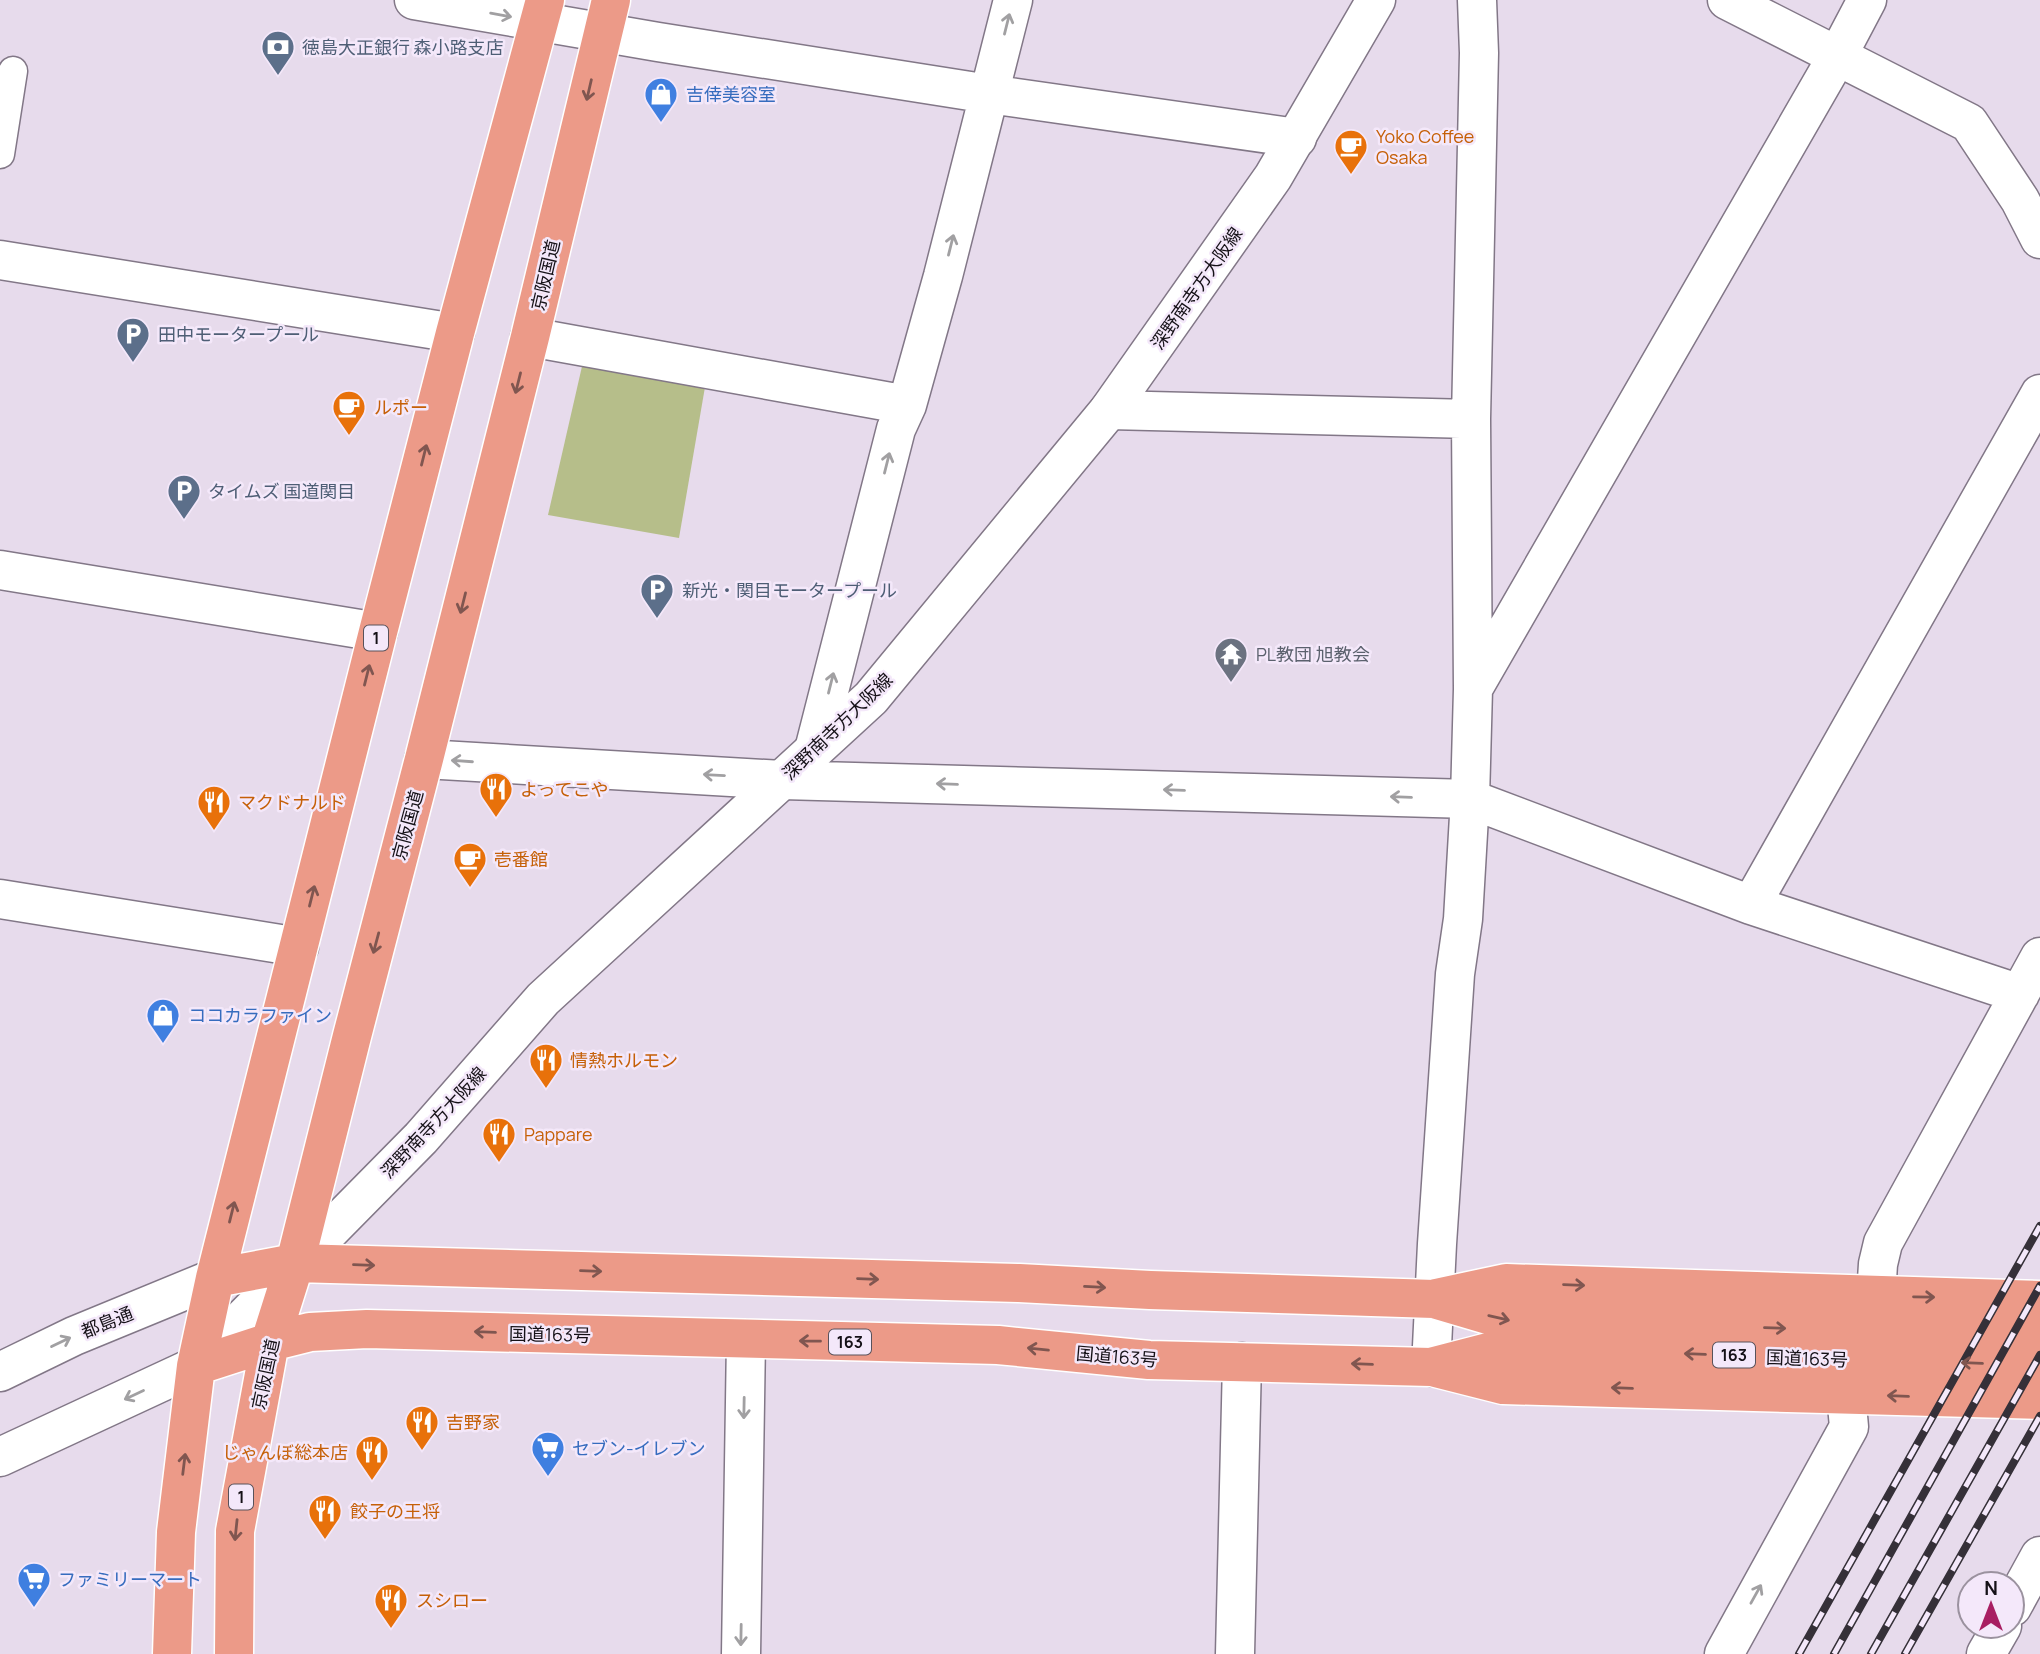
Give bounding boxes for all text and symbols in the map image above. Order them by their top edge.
one-way arrow [489,9,512,22]
one-way arrow [1001,14,1014,36]
bank icon: 徳島大正銀行 森小路支店 [259,28,297,77]
place label: 徳島大正銀行 森小路支店 [302,35,504,59]
shop icon: 吉倖美容室 [642,75,680,124]
one-way arrow [581,78,595,101]
place label: 吉倖美容室 [686,82,776,106]
place label: Yoko Coffee Osaka [1376,124,1474,169]
cafe icon: Yoko Coffee Osaka [1332,127,1370,176]
street label: 深野南寺方大阪線 [1145,222,1247,354]
one-way arrow [945,234,958,257]
street label: 京阪国道 [525,237,565,313]
parking icon: 田中モータープール [114,315,152,364]
place label: 田中モータープール [158,322,319,346]
one-way arrow [511,371,525,394]
cafe icon: ルポー [330,388,368,437]
place label: ルポー [374,395,428,419]
one-way arrow [418,444,431,467]
one-way arrow [881,452,894,475]
parking icon: タイムズ 国道関目 [165,472,203,521]
place label: タイムズ 国道関目 [208,479,355,503]
parking icon: 新光・関目モータープール [638,571,676,620]
place label: 新光・関目モータープール [682,578,897,602]
one-way arrow [456,592,469,614]
road number: 1 [364,625,388,650]
temple icon: PL教団 旭教会 [1212,635,1250,684]
place label: PL教団 旭教会 [1256,642,1370,666]
one-way arrow [361,664,374,687]
street label: 深野南寺方大阪線 [777,667,897,785]
one-way arrow [825,673,838,695]
one-way arrow [451,755,474,768]
one-way arrow [702,769,725,782]
restaurant icon: よってこや [477,770,515,819]
place label: よってこや [520,777,609,801]
one-way arrow [935,777,958,790]
restaurant icon: マクドナルド [195,783,233,832]
one-way arrow [1163,783,1186,797]
street label: 京阪国道 [386,787,428,863]
place label: マクドナルド [238,790,346,814]
one-way arrow [1390,790,1413,803]
cafe icon: 壱番館 [451,840,489,889]
place label: 壱番館 [494,847,548,871]
one-way arrow [306,885,319,908]
one-way arrow [369,931,382,953]
shop icon: ココカラファイン [144,996,182,1045]
place label: ココカラファイン [188,1003,332,1027]
restaurant icon: 情熱ホルモン [527,1041,565,1090]
place label: 情熱ホルモン [570,1048,678,1072]
street label: 深野南寺方大阪線 [375,1061,491,1183]
restaurant icon: Pappare [480,1115,518,1164]
place label: Pappare [524,1122,593,1146]
one-way arrow [226,1201,239,1223]
one-way arrow [352,1258,375,1272]
one-way arrow [579,1265,602,1278]
one-way arrow [856,1272,879,1286]
one-way arrow [1562,1279,1585,1292]
one-way arrow [1083,1281,1106,1294]
one-way arrow [1912,1290,1935,1304]
street label: 都島通 [77,1301,137,1343]
one-way arrow [1487,1312,1510,1325]
street label: 国道163号 [509,1321,591,1347]
one-way arrow [1763,1322,1786,1335]
one-way arrow [474,1326,497,1339]
road number: 163 [829,1330,871,1354]
one-way arrow [799,1334,822,1348]
one-way arrow [50,1335,71,1348]
street label: 京阪国道 [246,1336,284,1412]
street label: 国道163号 [1075,1340,1159,1372]
one-way arrow [1027,1342,1049,1355]
road number: 163 [1713,1343,1755,1368]
street label: 国道163号 [1766,1345,1848,1371]
one-way arrow [1684,1348,1707,1361]
one-way arrow [1961,1356,1984,1370]
one-way arrow [1351,1358,1374,1371]
one-way arrow [1611,1381,1634,1394]
one-way arrow [124,1388,145,1402]
one-way arrow [1887,1389,1910,1402]
one-way arrow [737,1396,751,1419]
restaurant icon: 吉野家 [403,1403,441,1452]
place label: 吉野家 [446,1410,500,1434]
supermarket icon: セブン-イレブン [529,1429,567,1478]
restaurant icon: じゃんぼ総本店 [353,1433,391,1482]
place label: セブン-イレブン [572,1436,706,1460]
place label: じゃんぼ総本店 [222,1440,348,1464]
one-way arrow [177,1453,190,1476]
road number: 1 [229,1484,253,1510]
restaurant icon: 餃子の王将 [306,1492,344,1541]
place label: 餃子の王将 [350,1499,440,1523]
one-way arrow [229,1518,242,1541]
supermarket icon: ファミリーマート [15,1560,53,1609]
place label: ファミリーマート [58,1567,202,1591]
north arrow [1956,1570,2026,1640]
text: N [1984,1575,1998,1601]
restaurant icon: スシロー [372,1581,410,1630]
one-way arrow [1750,1584,1764,1605]
place label: スシロー [416,1588,488,1612]
one-way arrow [734,1623,748,1646]

